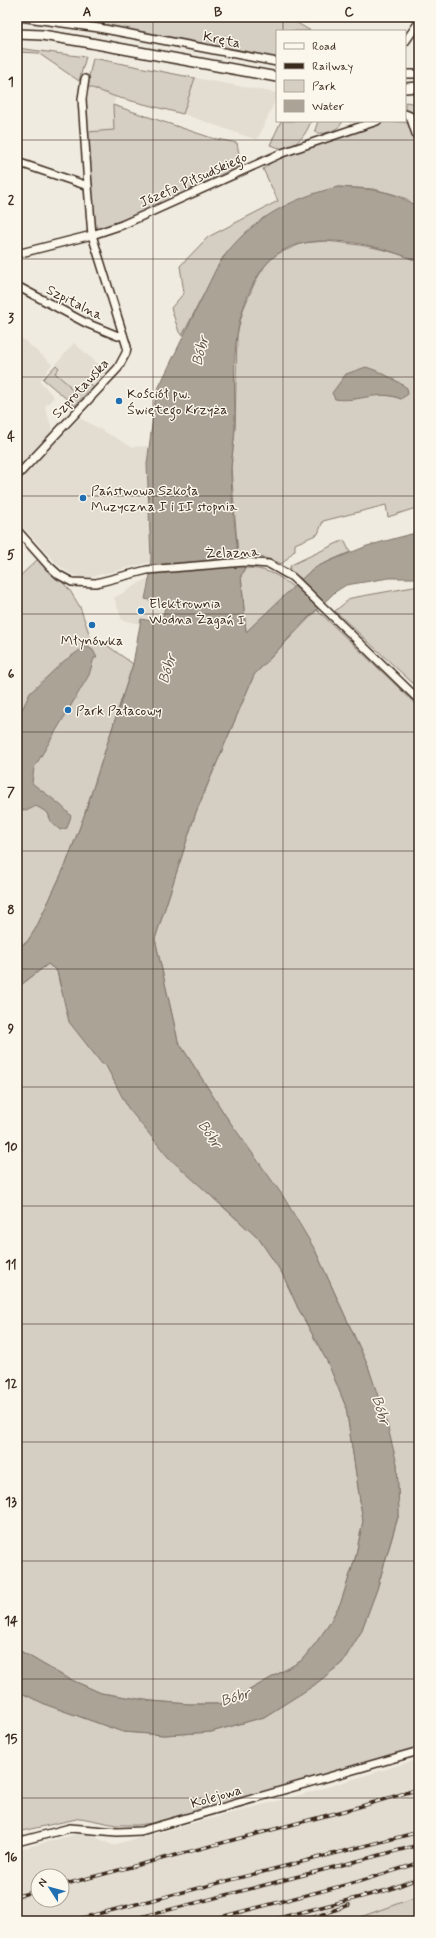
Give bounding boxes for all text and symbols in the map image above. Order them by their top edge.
text: A [83,4,91,21]
text: B [214,4,223,21]
text: C [344,4,354,21]
street label: Kręta [202,28,242,52]
legend [276,30,406,122]
text: Road [312,39,336,55]
text: Railway [312,59,354,75]
text: 1 [8,74,14,91]
text: Park [312,79,336,95]
text: Water [312,99,344,115]
street label: Józefa Piłsudskiego [137,148,251,214]
text: 2 [8,192,15,209]
street label: Szpitalna [43,281,106,325]
text: 3 [8,310,14,327]
water label: Bóbr [188,333,215,368]
street label: Szprotawska [48,355,113,423]
place label: Kościół pw. Świętego Krzyża [127,385,228,421]
marker: Kościół pw. Świętego Krzyża [114,396,124,406]
text: 4 [7,429,15,446]
place label: Państwowa Szkoła Muzyczna I i II stopnia [91,482,238,516]
marker: Państwowa Szkoła Muzyczna I i II stopnia [78,493,88,503]
street label: Żelazna [205,543,260,563]
text: 5 [7,547,15,564]
place label: Elektrownia Wodna Żagań I [149,595,245,629]
marker: Elektrownia Wodna Żagań I [136,606,146,616]
marker: Młynówka [87,620,97,630]
place label: Młynówka [61,632,123,650]
water label: Bóbr [154,651,182,686]
text: 6 [8,666,15,683]
place label: Park Pałacowy [76,702,162,720]
marker: Park Pałacowy [63,705,73,715]
text: 7 [7,784,15,801]
text: 8 [7,902,15,919]
text: 9 [8,1021,15,1038]
water label: Bóbr [193,1117,227,1154]
text: 10 [4,1139,18,1156]
text: 11 [5,1257,17,1274]
text: 12 [5,1376,17,1393]
water label: Bóbr [366,1393,394,1429]
text: 13 [5,1494,17,1511]
text: 14 [4,1613,18,1630]
water label: Bóbr [218,1684,254,1712]
text: 15 [5,1731,17,1748]
street label: Kolejowa [189,1781,244,1813]
text: 16 [4,1849,18,1866]
north arrow [30,1868,70,1908]
text: N [35,1876,51,1890]

